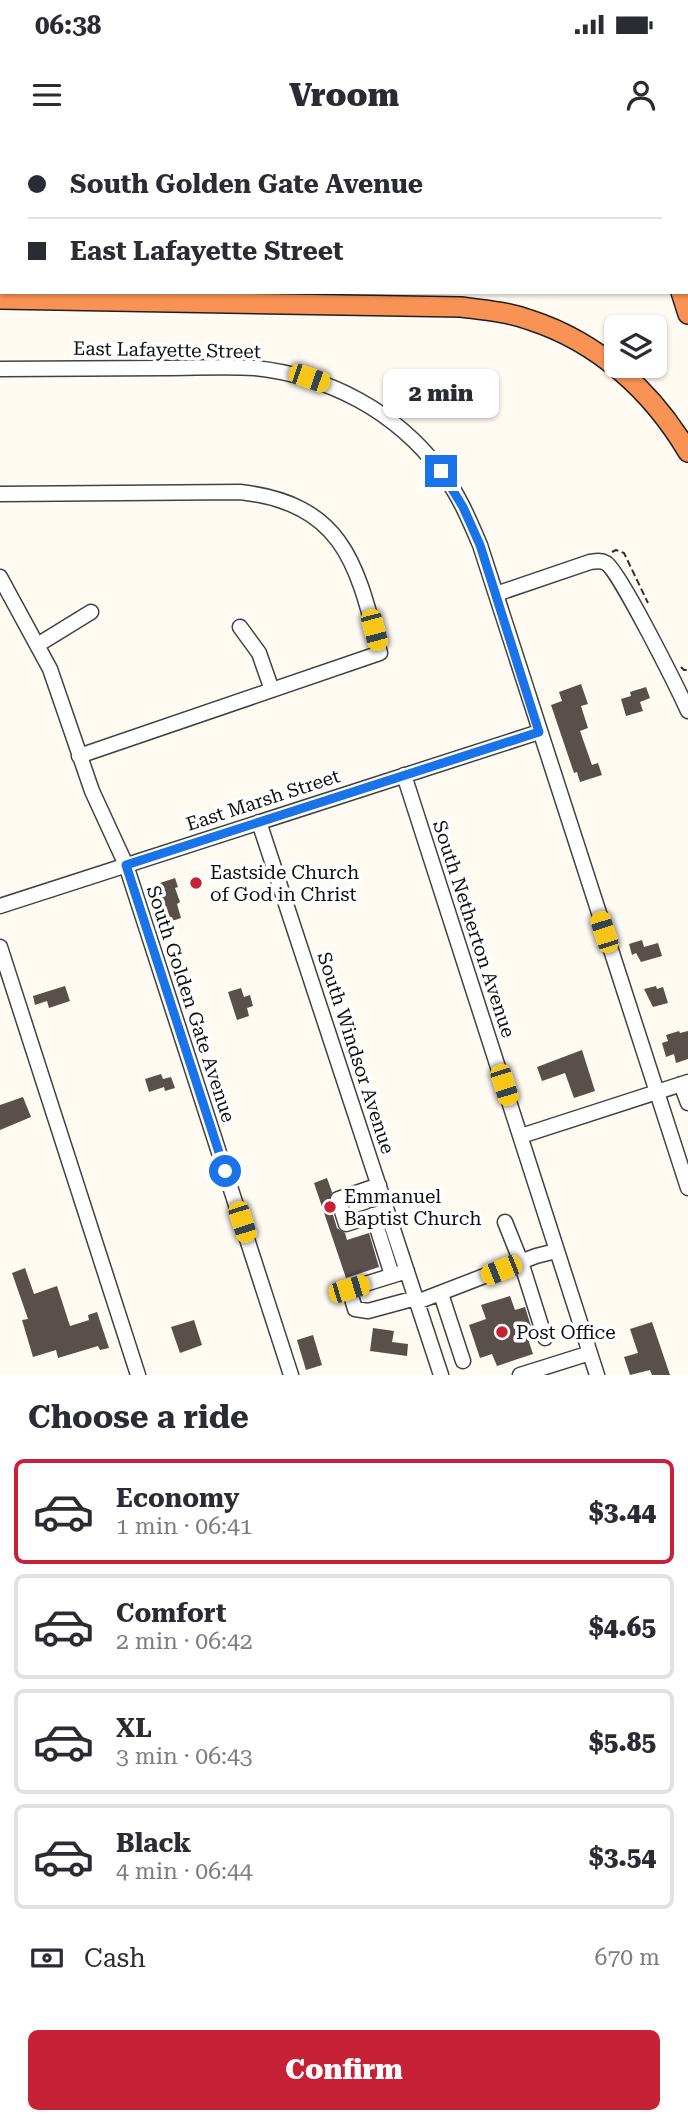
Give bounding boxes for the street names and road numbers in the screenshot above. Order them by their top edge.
street label: East Lafayette Street [73,337,261,363]
street label: East Marsh Street [183,764,343,836]
street label: South Netherton Avenue [428,818,520,1040]
street label: South Golden Gate Avenue [142,883,240,1125]
street label: South Windsor Avenue [312,949,400,1157]

